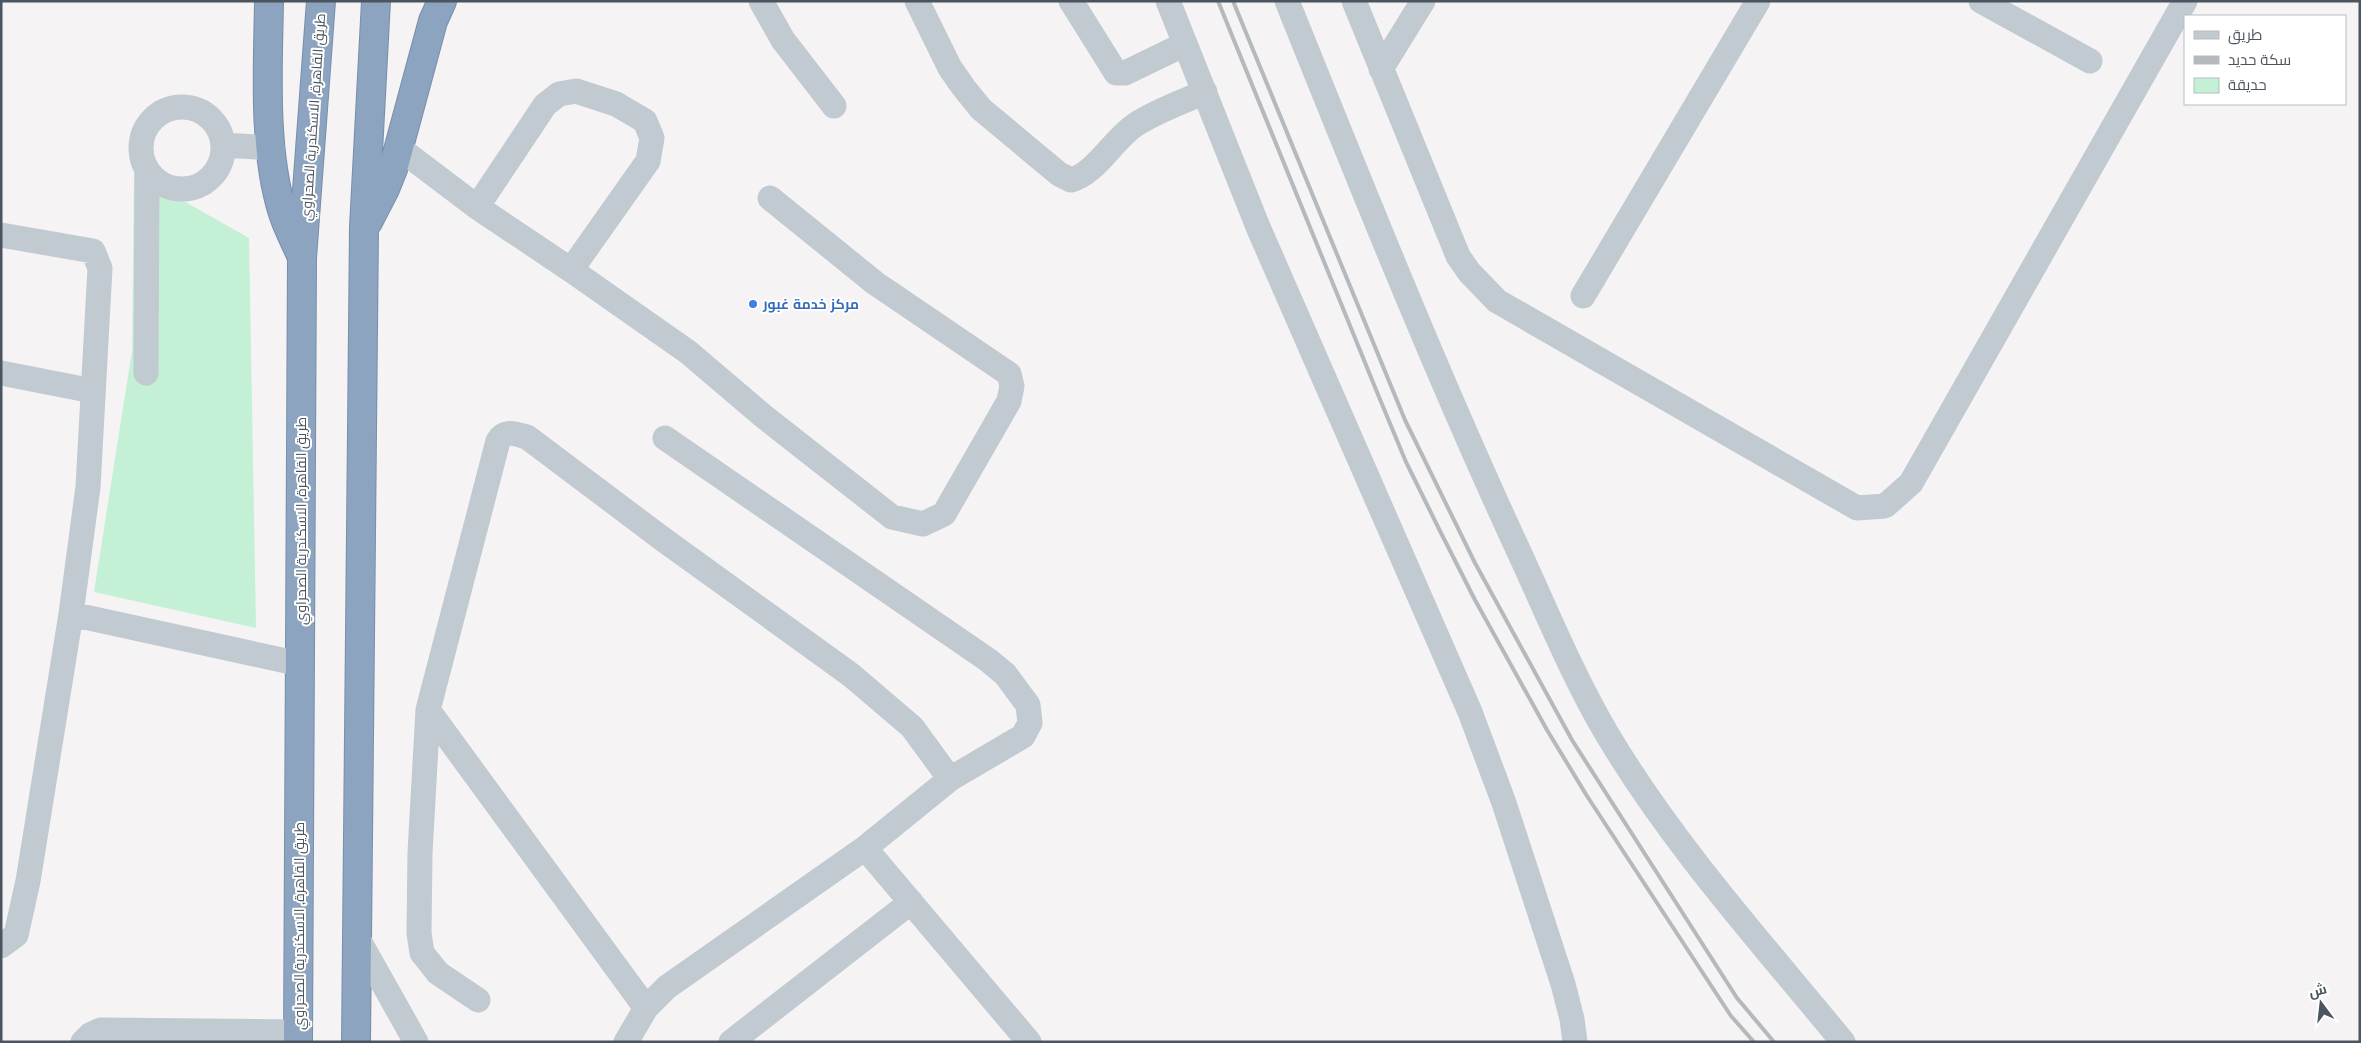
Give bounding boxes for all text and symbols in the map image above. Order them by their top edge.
street label: طريق القاهرة, الاسكندرية الصحراوي [297,13,332,222]
legend [2184,15,2346,105]
text: طريق [2228,25,2262,45]
text: سكة حديد [2228,50,2291,70]
text: حديقة [2228,75,2267,95]
place label: مركز خدمة غبور [762,295,859,314]
marker: مركز خدمة غبور [747,298,759,310]
street label: طريق القاهرة, الاسكندرية الصحراوي [292,417,313,625]
street label: طريق القاهرة, الاسكندرية الصحراوي [290,822,311,1030]
north arrow [2296,978,2346,1028]
text: ش [2307,979,2329,1002]

